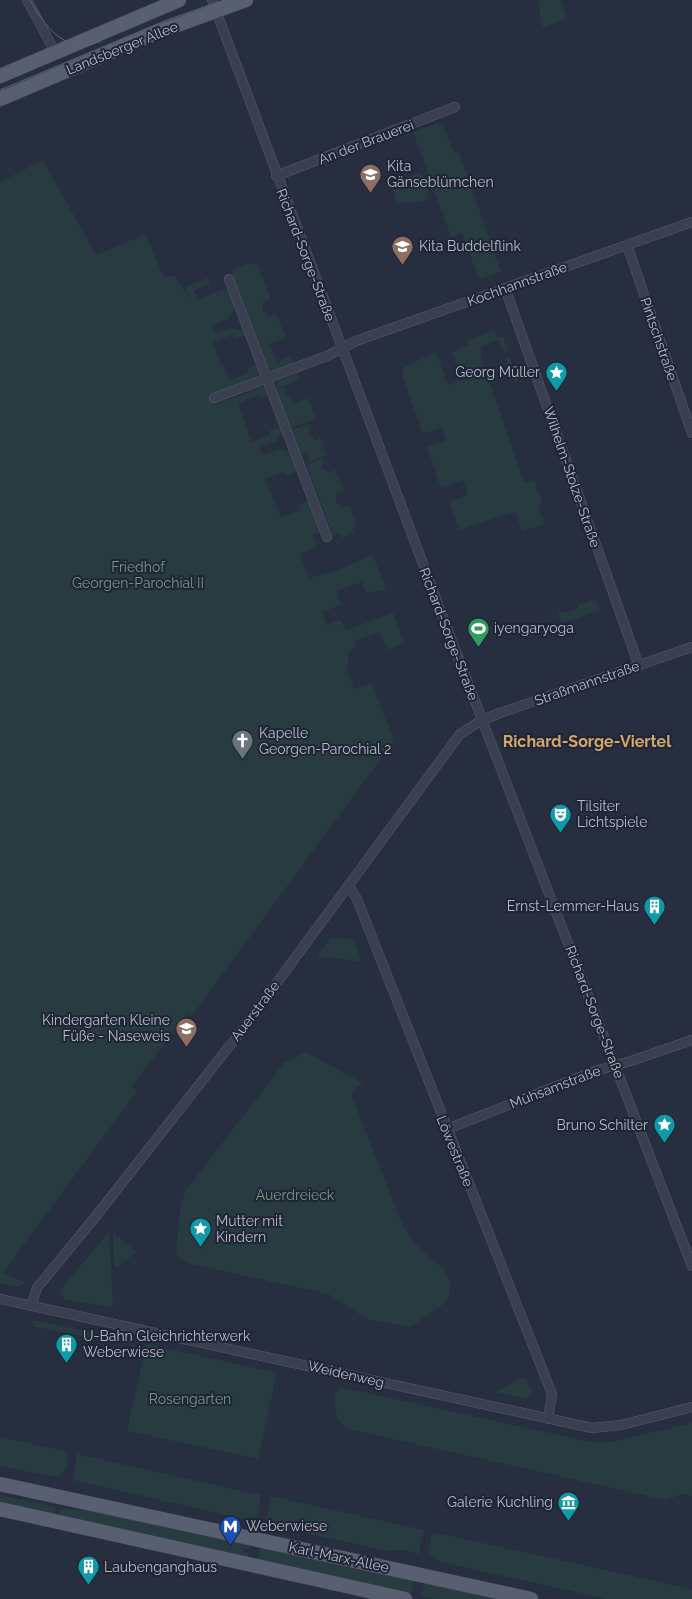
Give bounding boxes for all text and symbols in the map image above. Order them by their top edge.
street label: Landsberger Allee [64,18,180,78]
street label: An der Brauerei [316,117,416,167]
place label: Kita Gänseblümchen [387,158,494,190]
school or university icon: Kita Gänseblümchen [359,162,383,193]
street label: Richard-Sorge-Straße [273,186,339,324]
school or university icon: Kita Buddelflink [391,234,415,265]
place label: Kita Buddelflink [419,238,521,254]
street label: Kochhannstraße [465,259,569,309]
street label: Pintschstraße [637,295,681,383]
place icon: Georg Müller [544,360,568,391]
place label: Georg Müller [455,364,540,380]
street label: Wilhelm-Stolze-Straße [540,404,604,550]
park label: Friedhof Georgen-Parochial II [72,559,204,591]
street label: Richard-Sorge-Straße [416,565,482,703]
sports icon: iyengaryoga [466,616,490,647]
place label: iyengaryoga [494,620,574,636]
street label: Straßmannstraße [532,658,642,708]
place label: Kapelle Georgen-Parochial 2 [259,725,391,757]
church icon: Kapelle Georgen-Parochial 2 [231,729,255,760]
district label: Richard-Sorge-Viertel [503,732,672,751]
place label: Tilsiter Lichtspiele [577,798,647,830]
theatre icon: Tilsiter Lichtspiele [549,802,573,833]
building icon: Ernst-Lemmer-Haus [643,894,667,925]
place label: Ernst-Lemmer-Haus [507,898,639,914]
street label: Richard-Sorge-Straße [562,943,628,1081]
street label: Auerstraße [227,978,283,1044]
place label: Kindergarten Kleine Füße - Naseweis [42,1012,170,1044]
school or university icon: Kindergarten Kleine Füße - Naseweis [174,1016,198,1047]
street label: Mühsamstraße [507,1062,603,1112]
street label: Löwestraße [433,1113,477,1189]
place icon: Bruno Schilter [652,1113,676,1144]
place label: Bruno Schilter [556,1117,648,1133]
park label: Auerdreieck [256,1187,335,1203]
place label: Mutter mit Kindern [216,1213,283,1245]
place icon: Mutter mit Kindern [188,1217,212,1248]
place label: U-Bahn Gleichrichterwerk Weberwiese [83,1328,251,1360]
building icon: U-Bahn Gleichrichterwerk Weberwiese [55,1332,79,1363]
street label: Weidenweg [306,1357,386,1391]
park label: Rosengarten [149,1391,231,1407]
museum icon: Galerie Kuchling [557,1490,581,1521]
place label: Galerie Kuchling [447,1494,553,1510]
metro station icon: Weberwiese [218,1514,242,1545]
place label: Weberwiese [246,1518,327,1534]
street label: Karl-Marx-Allee [287,1539,391,1575]
building icon: Laubenganghaus [76,1555,100,1586]
place label: Laubenganghaus [104,1559,217,1575]

